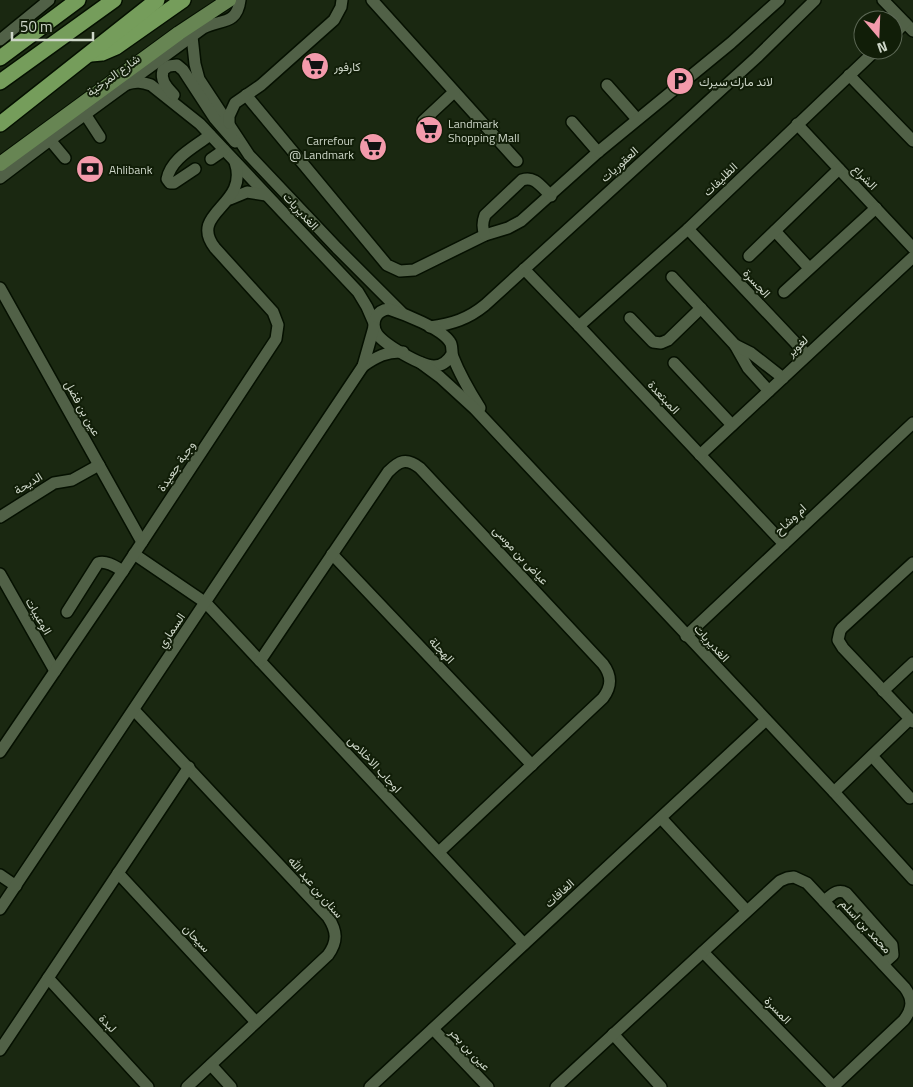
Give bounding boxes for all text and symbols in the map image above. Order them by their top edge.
scale bar [12,10,94,42]
north arrow [853,10,903,60]
text: 50 m [20,15,53,38]
text: N [874,36,890,59]
street label: شارع المرخية [82,49,144,101]
supermarket icon: كارفور [300,51,330,81]
place label: كارفور [333,57,361,76]
parking icon: لاند مارك سيرك [665,66,695,96]
place label: لاند مارك سيرك [699,72,773,91]
place label: Landmark Shopping Mall [448,114,519,147]
supermarket icon: Landmark Shopping Mall [414,115,444,145]
place label: Carrefour @ Landmark [289,131,354,164]
supermarket icon: Carrefour @ Landmark [358,132,388,162]
street label: العقوريات [596,142,642,186]
bank icon: Ahlibank [75,154,105,184]
street label: الظليفات [698,158,742,200]
place label: Ahlibank [109,160,153,179]
street label: الشراع [848,160,882,194]
street label: الغديريات [278,188,324,234]
street label: الجسرة [739,264,775,302]
street label: لغوير [781,331,812,362]
street label: المبتعدة [643,376,685,418]
street label: عين بن فضل [60,377,106,439]
street label: وجبة جعيدة [152,437,200,495]
street label: الديحة [10,467,46,499]
street label: ام وشاح [769,499,811,539]
street label: عياض بن موسى [488,521,554,589]
street label: الوعيبات [21,594,57,638]
street label: السماري [152,609,191,652]
street label: الغديريات [689,620,735,666]
street label: الهجلة [425,632,459,668]
street label: اوجاب الاخلاص [343,731,407,797]
street label: سنان بن عبد الله [284,852,348,922]
street label: الغافات [540,874,578,912]
street label: محمد بن اسلم [836,894,896,958]
street label: سيحان [179,919,215,957]
street label: المسرة [760,992,796,1028]
street label: لبدة [94,1009,122,1037]
street label: عين بن بحر [444,1022,495,1075]

